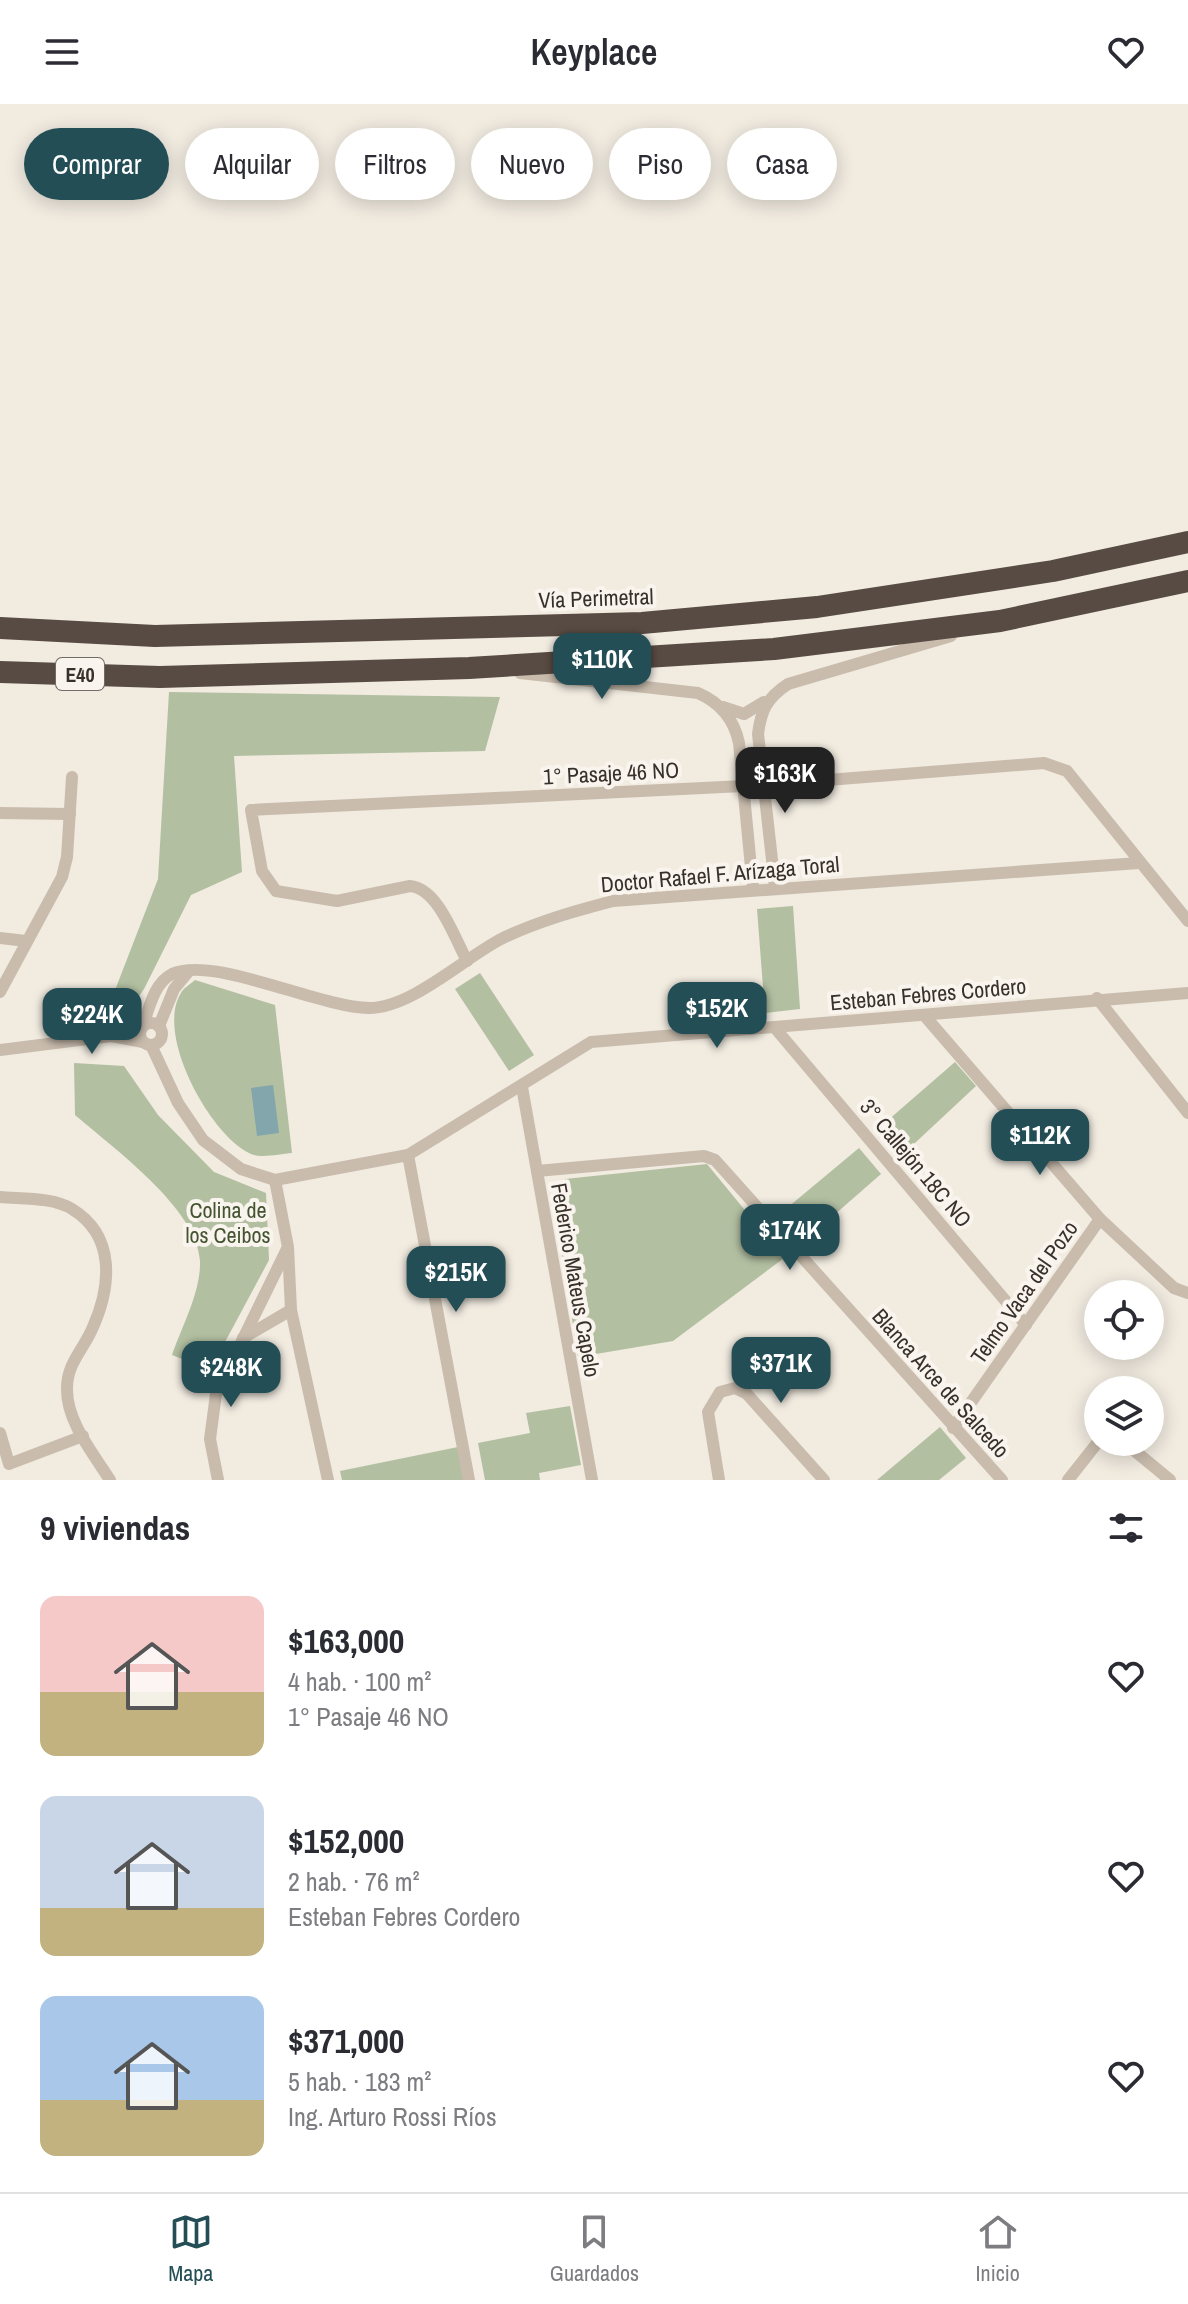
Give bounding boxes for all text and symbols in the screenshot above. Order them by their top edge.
text: Keyplace [531,28,657,76]
icon: menu [40,30,84,74]
icon: heart [1104,30,1148,74]
chip: Comprar [24,128,169,200]
chip: Alquilar [185,128,319,200]
chip: Filtros [335,128,455,200]
chip: Nuevo [471,128,593,200]
chip: Piso [609,128,711,200]
chip: Casa [727,128,837,200]
street label: Vía Perimetral [538,581,654,615]
pin: $110K [546,633,658,701]
text: $110K [571,641,633,676]
road number: E40 [56,658,104,690]
pin: $163K [729,747,841,815]
street label: 1° Pasaje 46 NO [542,754,680,792]
text: $163K [754,755,816,790]
street label: Doctor Rafael F. Arízaga Toral [599,849,841,899]
street label: Esteban Febres Cordero [829,970,1027,1018]
pin: $152K [661,982,773,1050]
pin: $224K [36,988,148,1056]
text: $152K [686,990,748,1025]
text: $224K [61,996,123,1031]
street label: 3° Callejón 18C NO [853,1092,979,1234]
pin: $112K [984,1109,1096,1177]
text: $112K [1009,1117,1071,1152]
street label: Federico Mateus Capelo [544,1181,608,1379]
park label: Colina de los Ceibos [185,1195,271,1250]
pin: $174K [734,1204,846,1272]
text: $174K [759,1212,821,1247]
street label: Telmo Vaca del Pozo [963,1215,1085,1369]
pin: $215K [400,1246,512,1314]
text: $215K [425,1254,487,1289]
map controls [1084,1280,1164,1456]
button: locate [1084,1280,1164,1360]
street label: Blanca Arce de Salcedo [866,1302,1016,1464]
pin: $371K [725,1337,837,1405]
pin: $248K [175,1341,287,1409]
text: $371K [750,1345,812,1380]
text: $248K [200,1349,262,1384]
button: layers [1084,1376,1164,1456]
text: 9 viviendas [40,1505,190,1551]
icon: filters [1104,1506,1148,1550]
text: $163,000 [288,1618,404,1664]
icon: home [104,1628,200,1724]
icon: heart [1104,1654,1148,1698]
text: 4 hab. · 100 m² [288,1664,431,1699]
text: 1° Pasaje 46 NO [288,1699,449,1734]
text: $152,000 [288,1818,404,1864]
icon: home [104,1828,200,1924]
icon: heart [1104,1854,1148,1898]
text: 2 hab. · 76 m² [288,1864,420,1899]
text: Esteban Febres Cordero [288,1899,520,1934]
text: $371,000 [288,2018,404,2064]
icon: home [104,2028,200,2124]
icon: heart [1104,2054,1148,2098]
text: 5 hab. · 183 m² [288,2064,431,2099]
text: Ing. Arturo Rossi Ríos [288,2099,497,2134]
tab: Mapa [168,2210,213,2288]
tab: Guardados [550,2210,639,2288]
tab: Inicio [976,2210,1020,2288]

